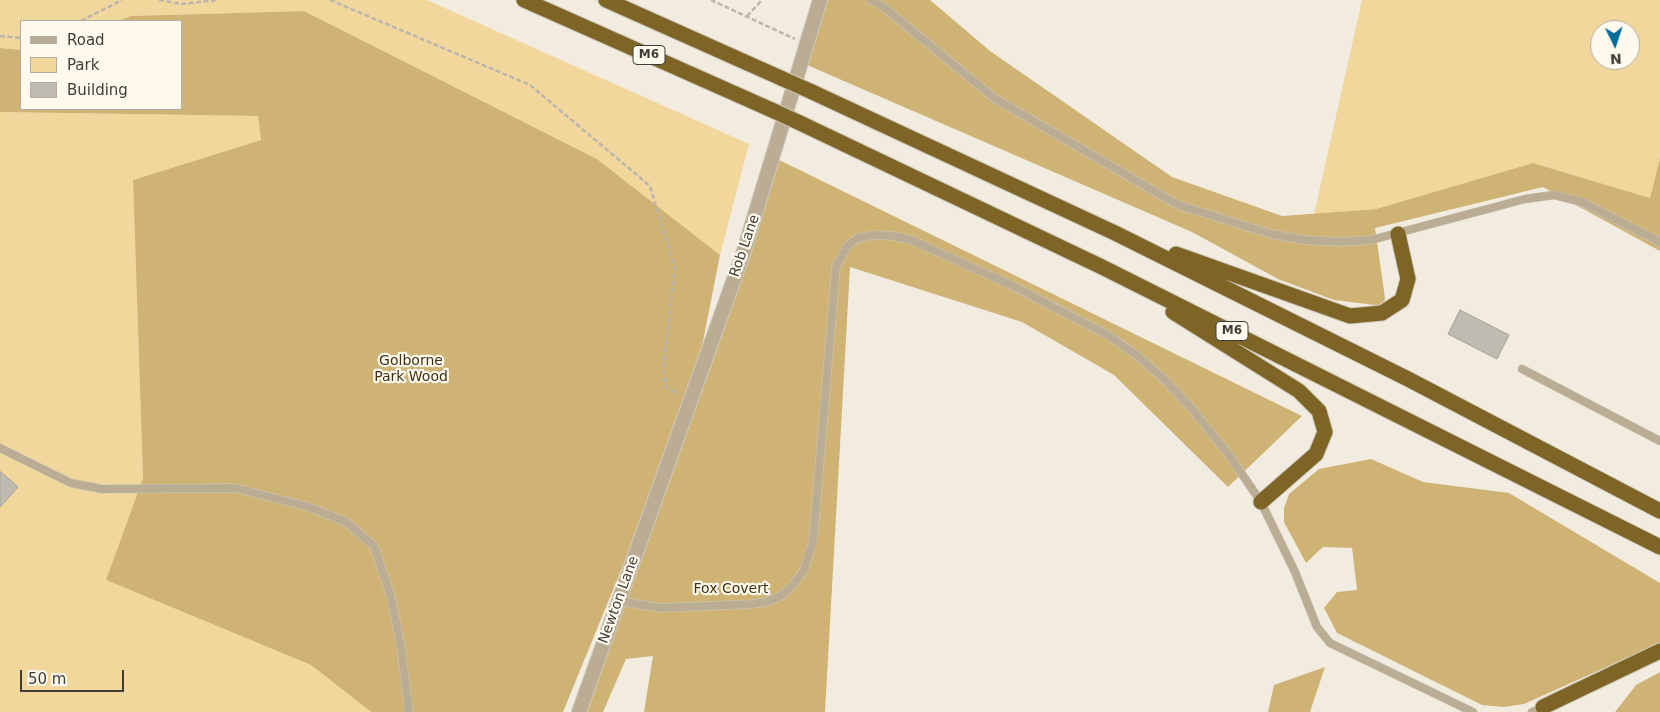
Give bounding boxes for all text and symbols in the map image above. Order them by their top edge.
legend [20,20,182,110]
north arrow [1590,20,1640,70]
text: Road [67,31,105,49]
road number: M6 [633,46,665,64]
text: N [1610,51,1622,67]
text: Park [67,56,99,74]
text: Building [67,81,128,99]
street label: Rob Lane [726,213,764,279]
road number: M6 [1216,322,1248,341]
park label: Golborne Park Wood [374,353,448,386]
street label: Newton Lane [595,554,643,646]
park label: Fox Covert [694,581,768,597]
scale bar [22,660,126,692]
text: 50 m [28,670,66,688]

